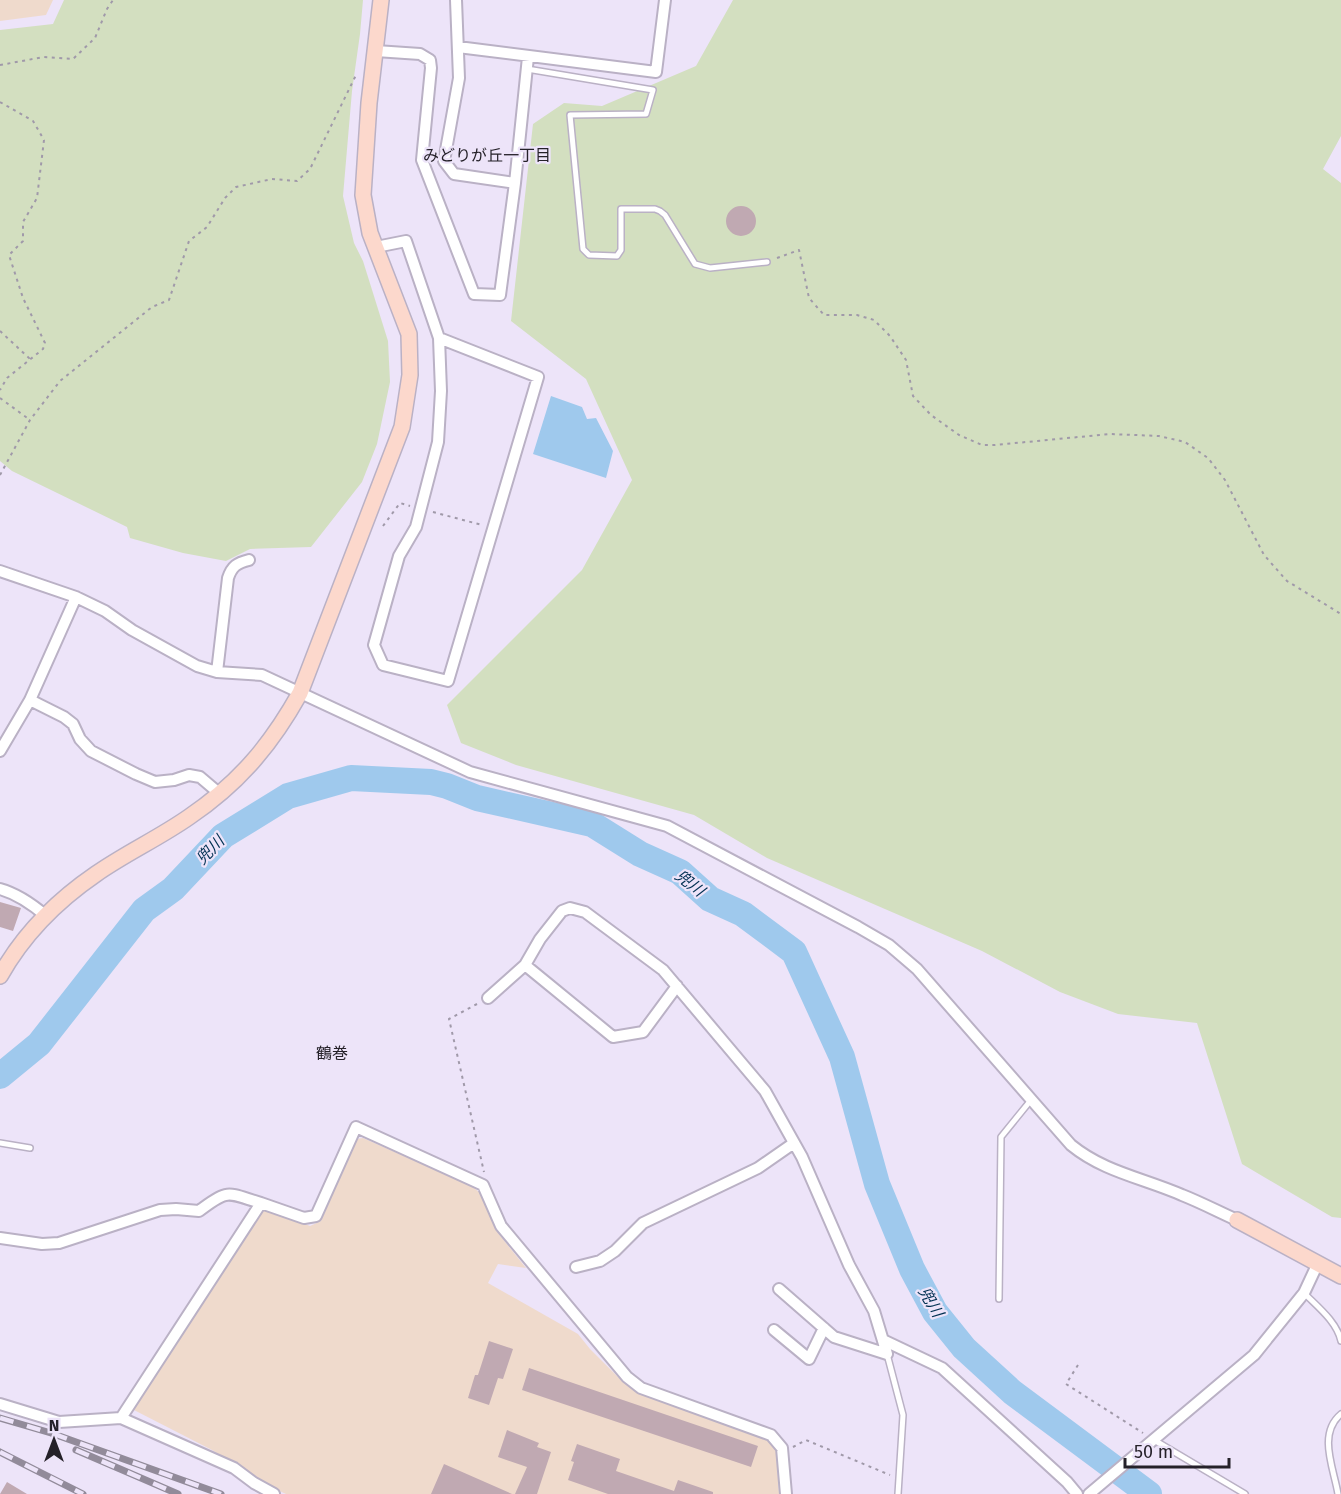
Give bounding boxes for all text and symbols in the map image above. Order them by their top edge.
district label: みどりが丘一丁目 [423,146,551,165]
water label: 兜川 [192,830,229,868]
water label: 兜川 [672,866,710,902]
district label: 鶴巻 [316,1044,348,1063]
water label: 兜川 [915,1283,948,1322]
north arrow [24,1410,84,1470]
text: N [49,1416,59,1435]
scale bar [1125,1431,1228,1469]
text: 50 m [1134,1441,1173,1463]

